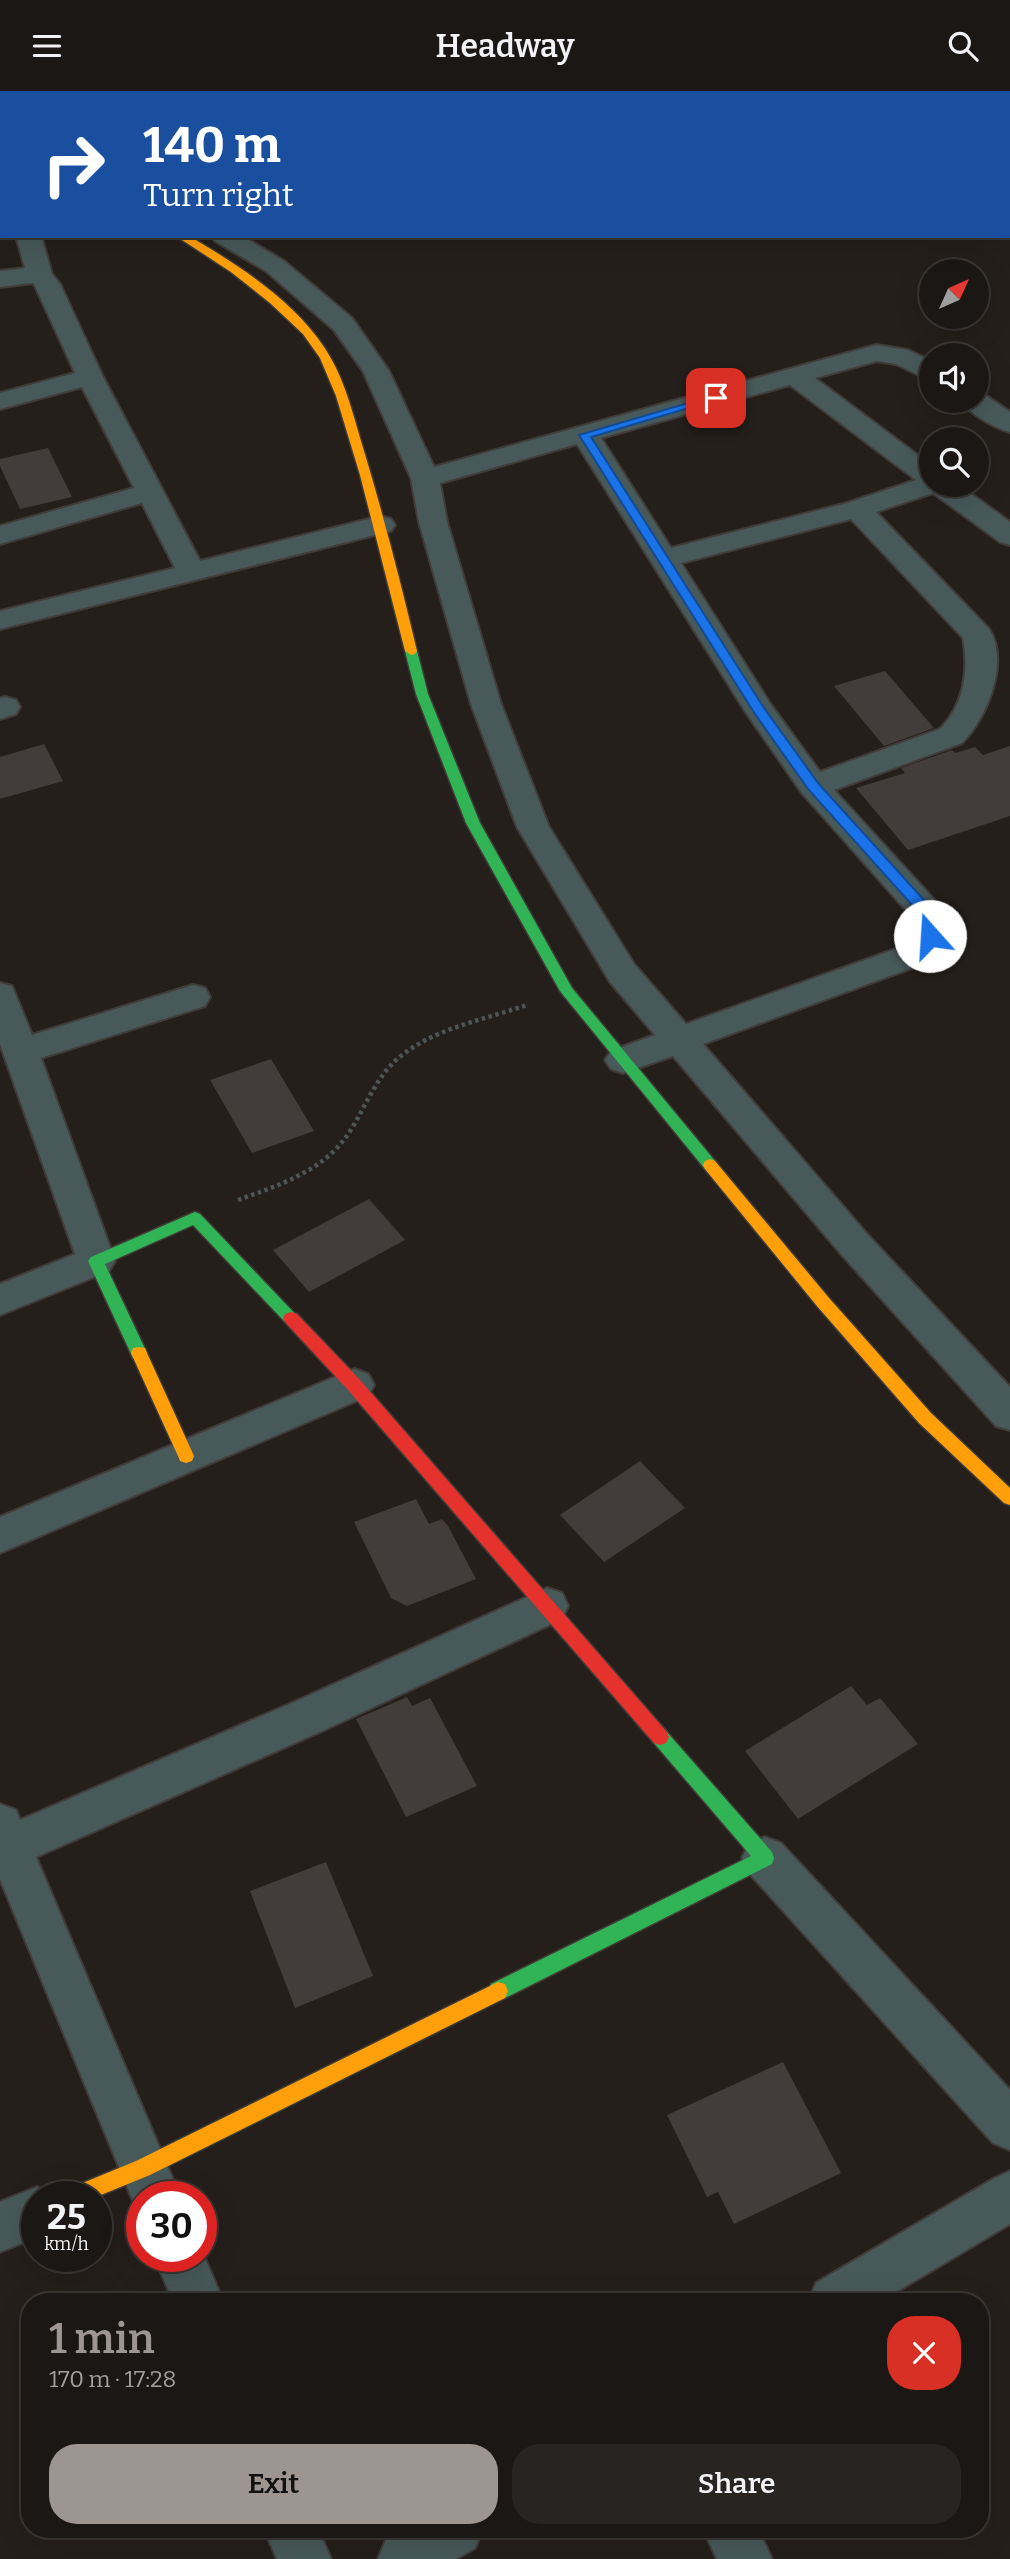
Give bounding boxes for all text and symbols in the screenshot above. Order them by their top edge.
icon: menu [28,27,66,65]
text: Headway [436,27,574,65]
icon: search [944,27,982,65]
text: 140 m [143,116,281,175]
icon: right [28,119,119,210]
text: Turn right [143,176,294,214]
north arrow [919,259,989,329]
map controls [919,259,989,497]
button: sound [919,343,989,413]
pin [686,368,746,428]
icon: arrive [697,379,735,417]
button: search [919,427,989,497]
position arrow [893,899,967,973]
speed limit sign: 30 [126,2181,217,2272]
text: 25 [47,2196,86,2238]
text: km/h [44,2233,89,2255]
text: 1 min [49,2314,155,2364]
button: close [887,2316,961,2390]
text: 170 m · 17:28 [49,2365,176,2393]
button: Exit [49,2444,498,2524]
button: Share [512,2444,961,2524]

